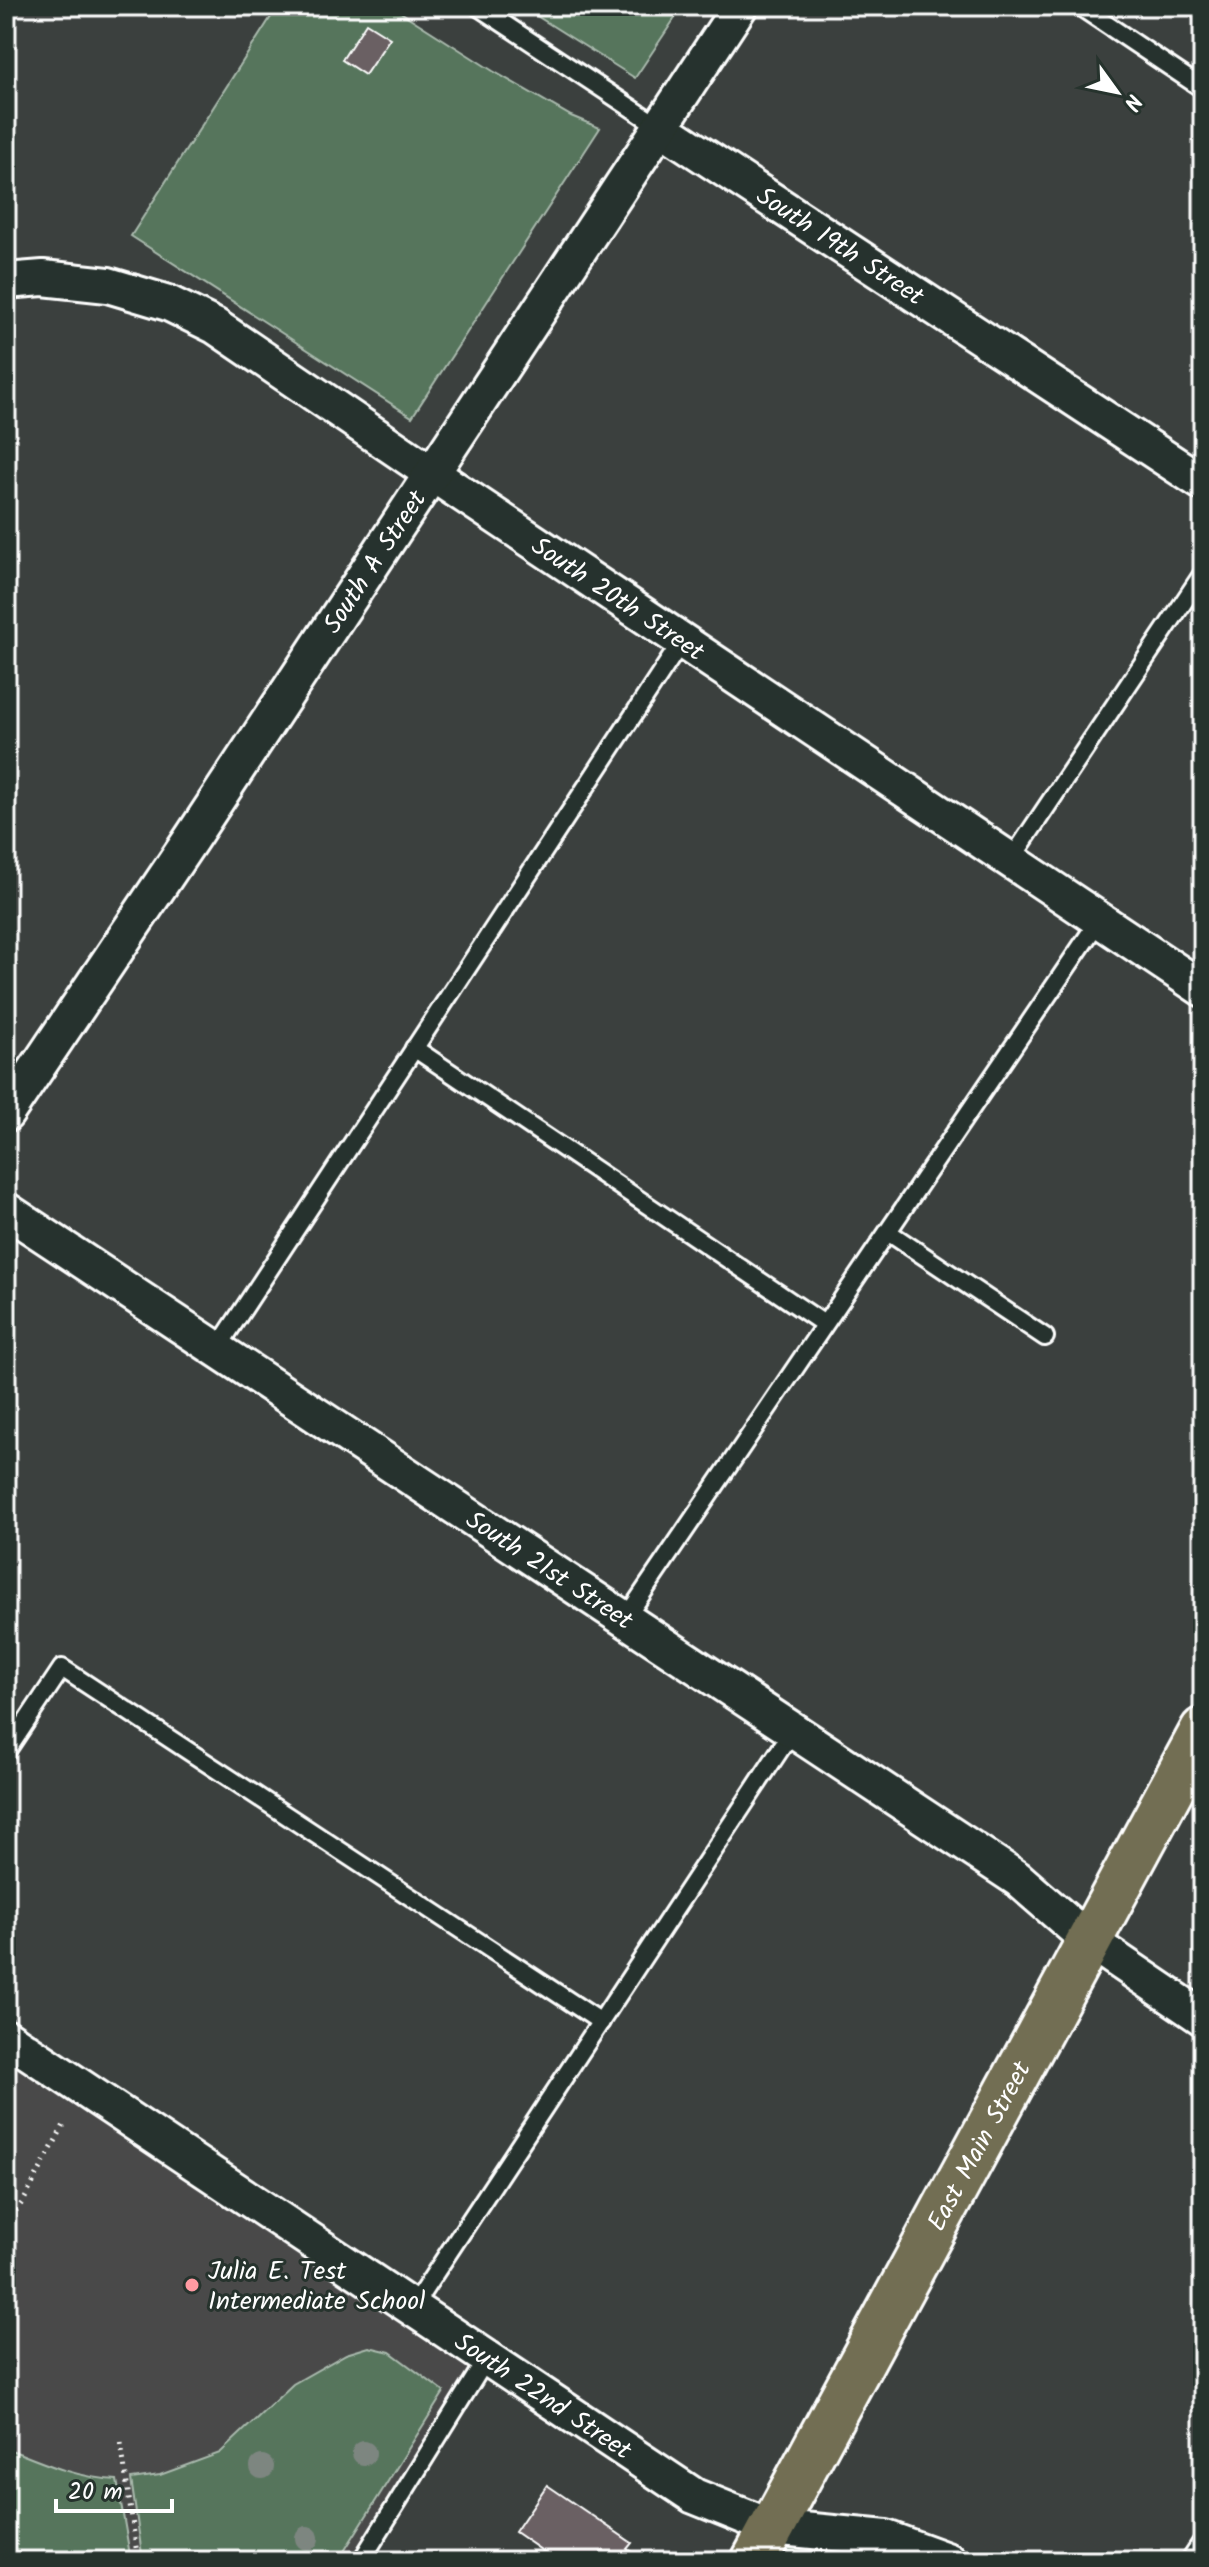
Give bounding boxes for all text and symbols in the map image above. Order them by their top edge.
north arrow [1077,52,1157,132]
text: N [1113,86,1150,117]
street label: South 19th Street [747,176,933,318]
street label: South A Street [313,481,439,643]
street label: South 20th Street [522,527,713,674]
street label: South 21st Street [457,1500,642,1643]
street label: East Main Street [917,2053,1044,2239]
place label: Julia E. Test Intermediate School [208,2251,425,2323]
marker: Julia E. Test Intermediate School [183,2276,201,2294]
street label: South 22nd Street [445,2323,640,2472]
scale bar [56,2463,172,2513]
text: 20 m [68,2473,123,2512]

